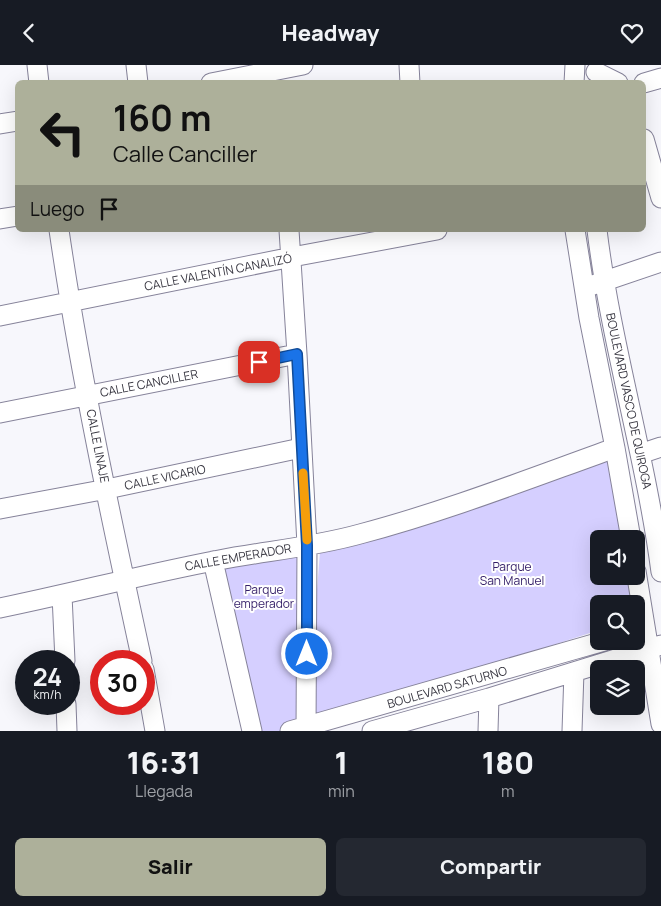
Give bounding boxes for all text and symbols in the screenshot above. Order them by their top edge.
text: Headway [282,18,379,48]
icon: back [15,19,43,47]
icon: heart [618,19,646,47]
text: 160 m [113,94,212,142]
icon: left [30,100,95,165]
text: Calle Canciller [113,139,258,169]
icon: arrive [95,195,123,223]
text: Luego [30,196,85,222]
street label: CALLE VALENTÍN CANALIZÓ [143,249,294,295]
street label: BOULEVARD VASCO DE QUIROGA [602,311,656,491]
pin [238,341,280,383]
icon: arrive [245,348,273,376]
street label: CALLE CANCILLER [98,365,200,401]
street label: CALLE LINAJE [83,408,113,484]
street label: CALLE VICARIO [123,460,207,494]
map controls [590,530,645,715]
button: sound [590,530,645,585]
street label: CALLE EMPERADOR [183,539,293,575]
park label: Parque San Manuel [480,558,544,589]
park label: Parque emperador [234,581,295,612]
button: search [590,595,645,650]
position arrow [280,627,332,679]
speed limit sign: 30 [90,650,155,715]
text: 24 [33,659,62,694]
button: layers [590,660,645,715]
street label: BOULEVARD SATURNO [385,662,509,712]
text: km/h [34,686,61,703]
text: 16:31 [127,742,201,783]
text: 1 [335,742,348,783]
text: 180 [482,742,534,783]
text: Llegada [135,780,193,802]
text: min [328,780,355,802]
text: m [501,780,515,802]
button: Salir [15,838,326,896]
button: Compartir [336,838,646,896]

